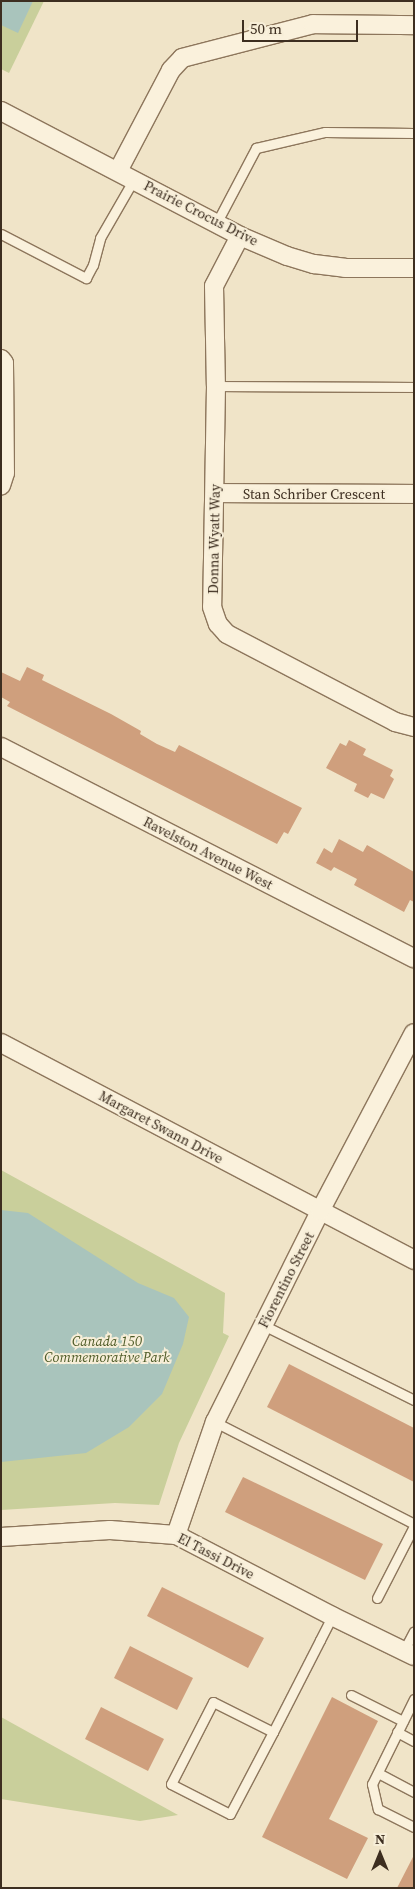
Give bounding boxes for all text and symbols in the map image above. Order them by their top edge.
scale bar [245,10,361,42]
text: 50 m [250,18,282,39]
street label: Prairie Crocus Drive [141,177,261,249]
street label: Donna Wyatt Way [205,483,223,595]
street label: Stan Schriber Crescent [243,486,385,502]
street label: Ravelston Avenue West [140,813,276,893]
street label: Margaret Swann Drive [96,1087,226,1167]
street label: Fiorentino Street [255,1229,317,1331]
park label: Canada 150 Commemorative Park [44,1333,170,1365]
street label: El Tassi Drive [175,1529,257,1583]
north arrow [355,1829,405,1879]
text: N [375,1829,385,1849]

